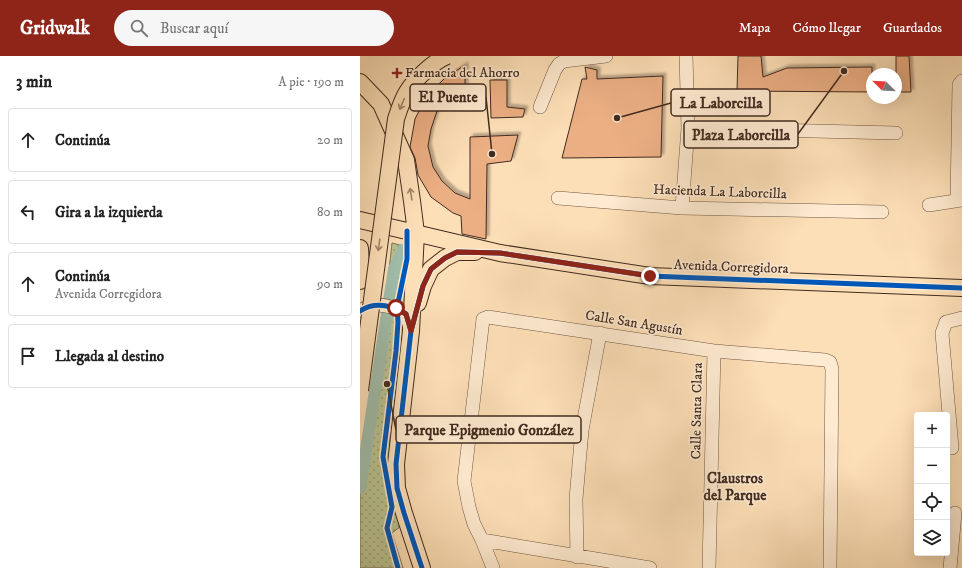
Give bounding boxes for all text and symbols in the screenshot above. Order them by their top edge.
search box [114,10,394,46]
text: Gridwalk [20,17,90,40]
icon: search [128,17,150,39]
text: Buscar aquí [160,19,228,38]
text: Mapa [739,19,770,37]
text: Cómo llegar [792,19,861,37]
text: Guardados [883,19,942,37]
place label: Farmacia del Ahorro [405,64,520,82]
marker: Farmacia del Ahorro [392,68,402,78]
north arrow [866,68,902,104]
text: 3 min [16,71,52,93]
text: A pie · 190 m [278,74,344,90]
callout: El Puente [410,84,486,111]
text: El Puente [418,88,478,107]
callout: La Laborcilla [671,89,770,116]
text: La Laborcilla [679,94,763,113]
one-way arrow [398,97,405,109]
callout: Plaza Laborcilla [684,121,798,148]
text: Plaza Laborcilla [692,126,791,145]
icon: ahead [17,129,39,151]
text: Continúa [55,131,110,150]
text: 20 m [317,132,343,148]
street label: Hacienda La Laborcilla [653,181,787,203]
one-way arrow [407,188,415,201]
icon: left [17,201,39,223]
text: Gira a la izquierda [55,203,163,222]
text: 80 m [317,204,343,220]
one-way arrow [375,238,383,251]
street label: Avenida Corregidora [673,256,789,278]
text: Continúa [55,267,110,286]
route end [641,267,659,285]
icon: ahead [17,273,39,295]
text: 90 m [317,276,343,292]
text: Avenida Corregidora [55,286,162,302]
route start [387,299,405,317]
street label: Calle San Agustín [584,306,685,340]
icon: arrive [17,345,39,367]
text: Llegada al destino [55,347,164,366]
street label: Calle Santa Clara [687,362,707,460]
map controls [914,412,950,556]
button: + [914,412,950,448]
callout: Parque Epigmenio González [396,416,581,443]
text: Parque Epigmenio González [404,421,574,441]
button: − [914,448,950,484]
district label: Claustros del Parque [704,469,767,506]
button: locate [914,484,950,520]
button: layers [914,520,950,556]

